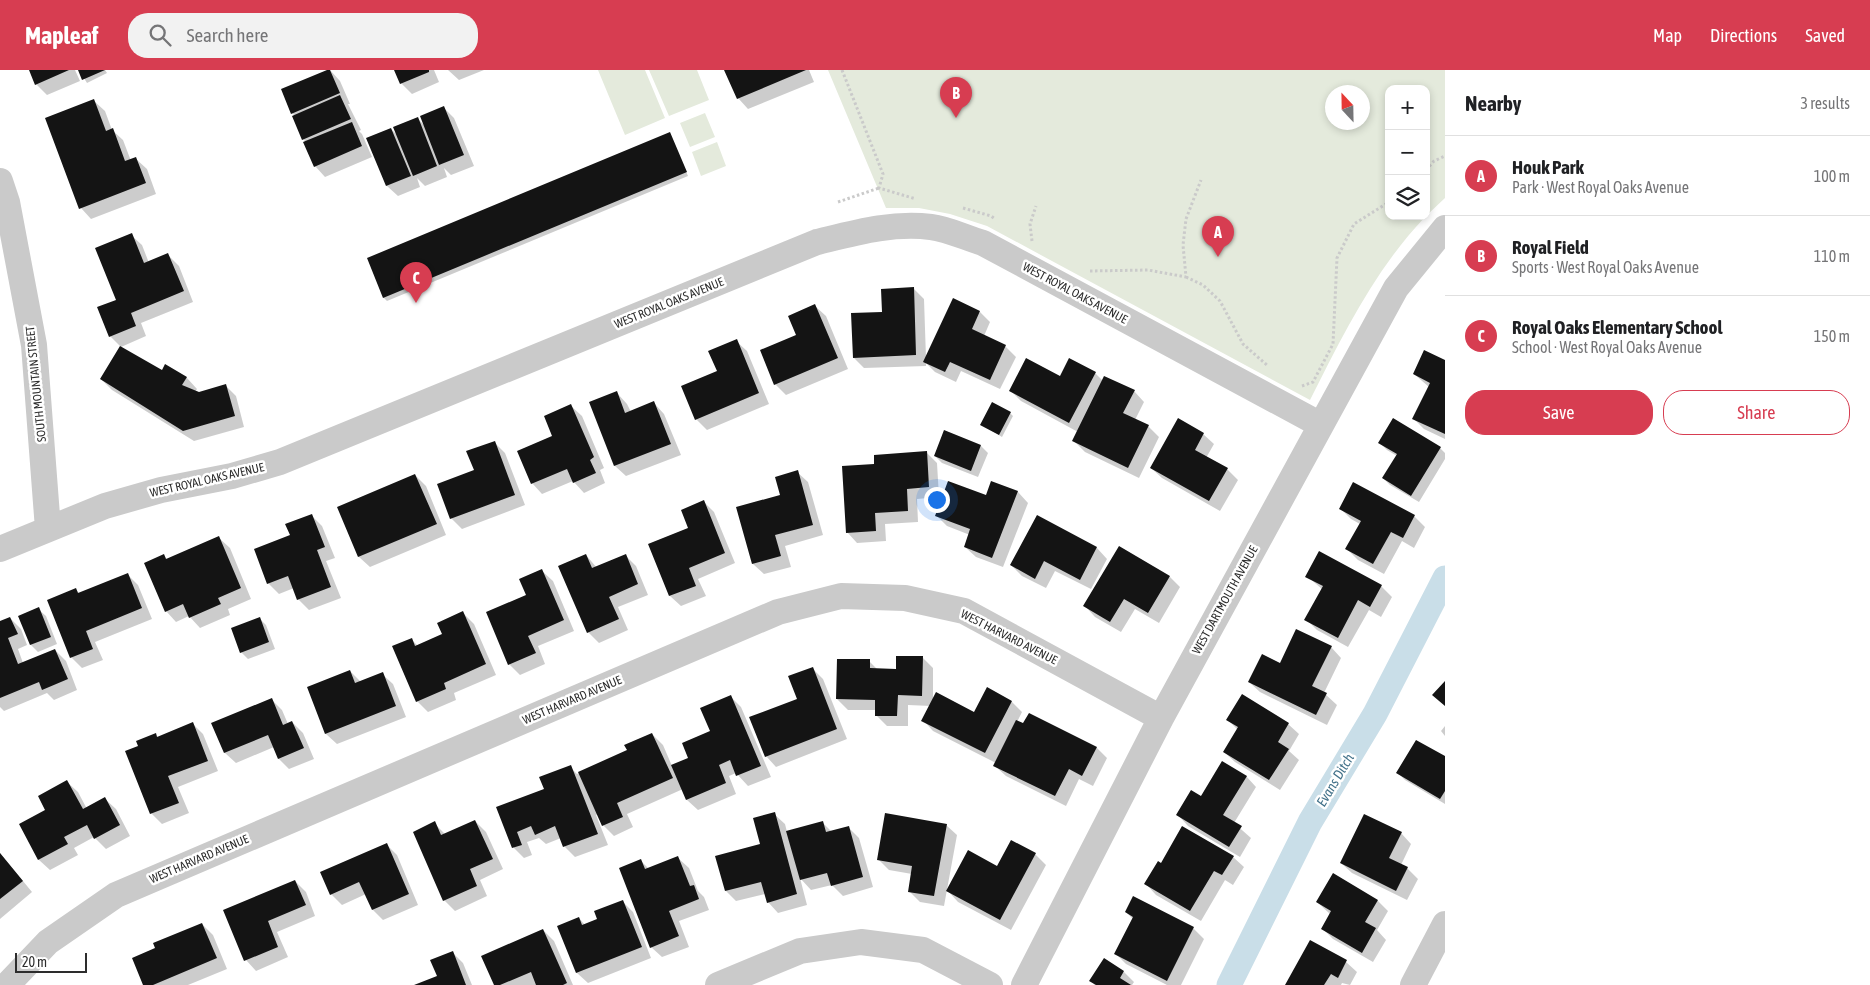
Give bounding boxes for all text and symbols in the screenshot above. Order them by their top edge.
search box [128,13,478,58]
icon: search [146,21,174,49]
text: Mapleaf [25,22,98,49]
text: Search here [186,24,268,46]
text: Map [1653,25,1682,46]
text: Directions [1710,25,1777,46]
text: Saved [1805,25,1845,46]
pin: B [940,77,972,118]
north arrow [1325,85,1370,130]
map controls [1385,85,1430,220]
button: + [1385,85,1430,130]
text: Nearby [1465,91,1521,115]
text: 3 results [1800,94,1850,112]
button: − [1385,130,1430,175]
text: Houk Park [1512,156,1584,178]
text: A [1477,167,1485,185]
text: 100 m [1814,167,1850,185]
button: layers [1385,175,1430,220]
text: Park · West Royal Oaks Avenue [1512,178,1689,196]
pin: A [1202,216,1234,257]
text: Royal Field [1512,236,1589,258]
text: B [1477,247,1485,265]
text: 110 m [1814,247,1850,265]
text: Sports · West Royal Oaks Avenue [1512,258,1699,276]
street label: WEST ROYAL OAKS AVENUE [1020,259,1130,327]
pin: C [400,262,432,303]
street label: WEST ROYAL OAKS AVENUE [612,275,726,331]
text: Royal Oaks Elementary School [1512,316,1723,338]
street label: SOUTH MOUNTAIN STREET [23,325,49,443]
text: C [1477,327,1485,345]
text: 150 m [1814,327,1850,345]
text: School · West Royal Oaks Avenue [1512,338,1702,356]
button: Save [1465,390,1653,435]
button: Share [1663,390,1850,435]
street label: WEST ROYAL OAKS AVENUE [149,460,265,500]
your location [924,487,950,513]
street label: WEST DARTMOUTH AVENUE [1189,543,1261,657]
street label: WEST HARVARD AVENUE [958,607,1060,667]
street label: WEST HARVARD AVENUE [520,673,624,727]
water label: Evans Ditch [1313,751,1357,809]
street label: WEST HARVARD AVENUE [147,832,251,886]
scale bar [15,950,88,973]
text: 20 m [22,954,47,970]

